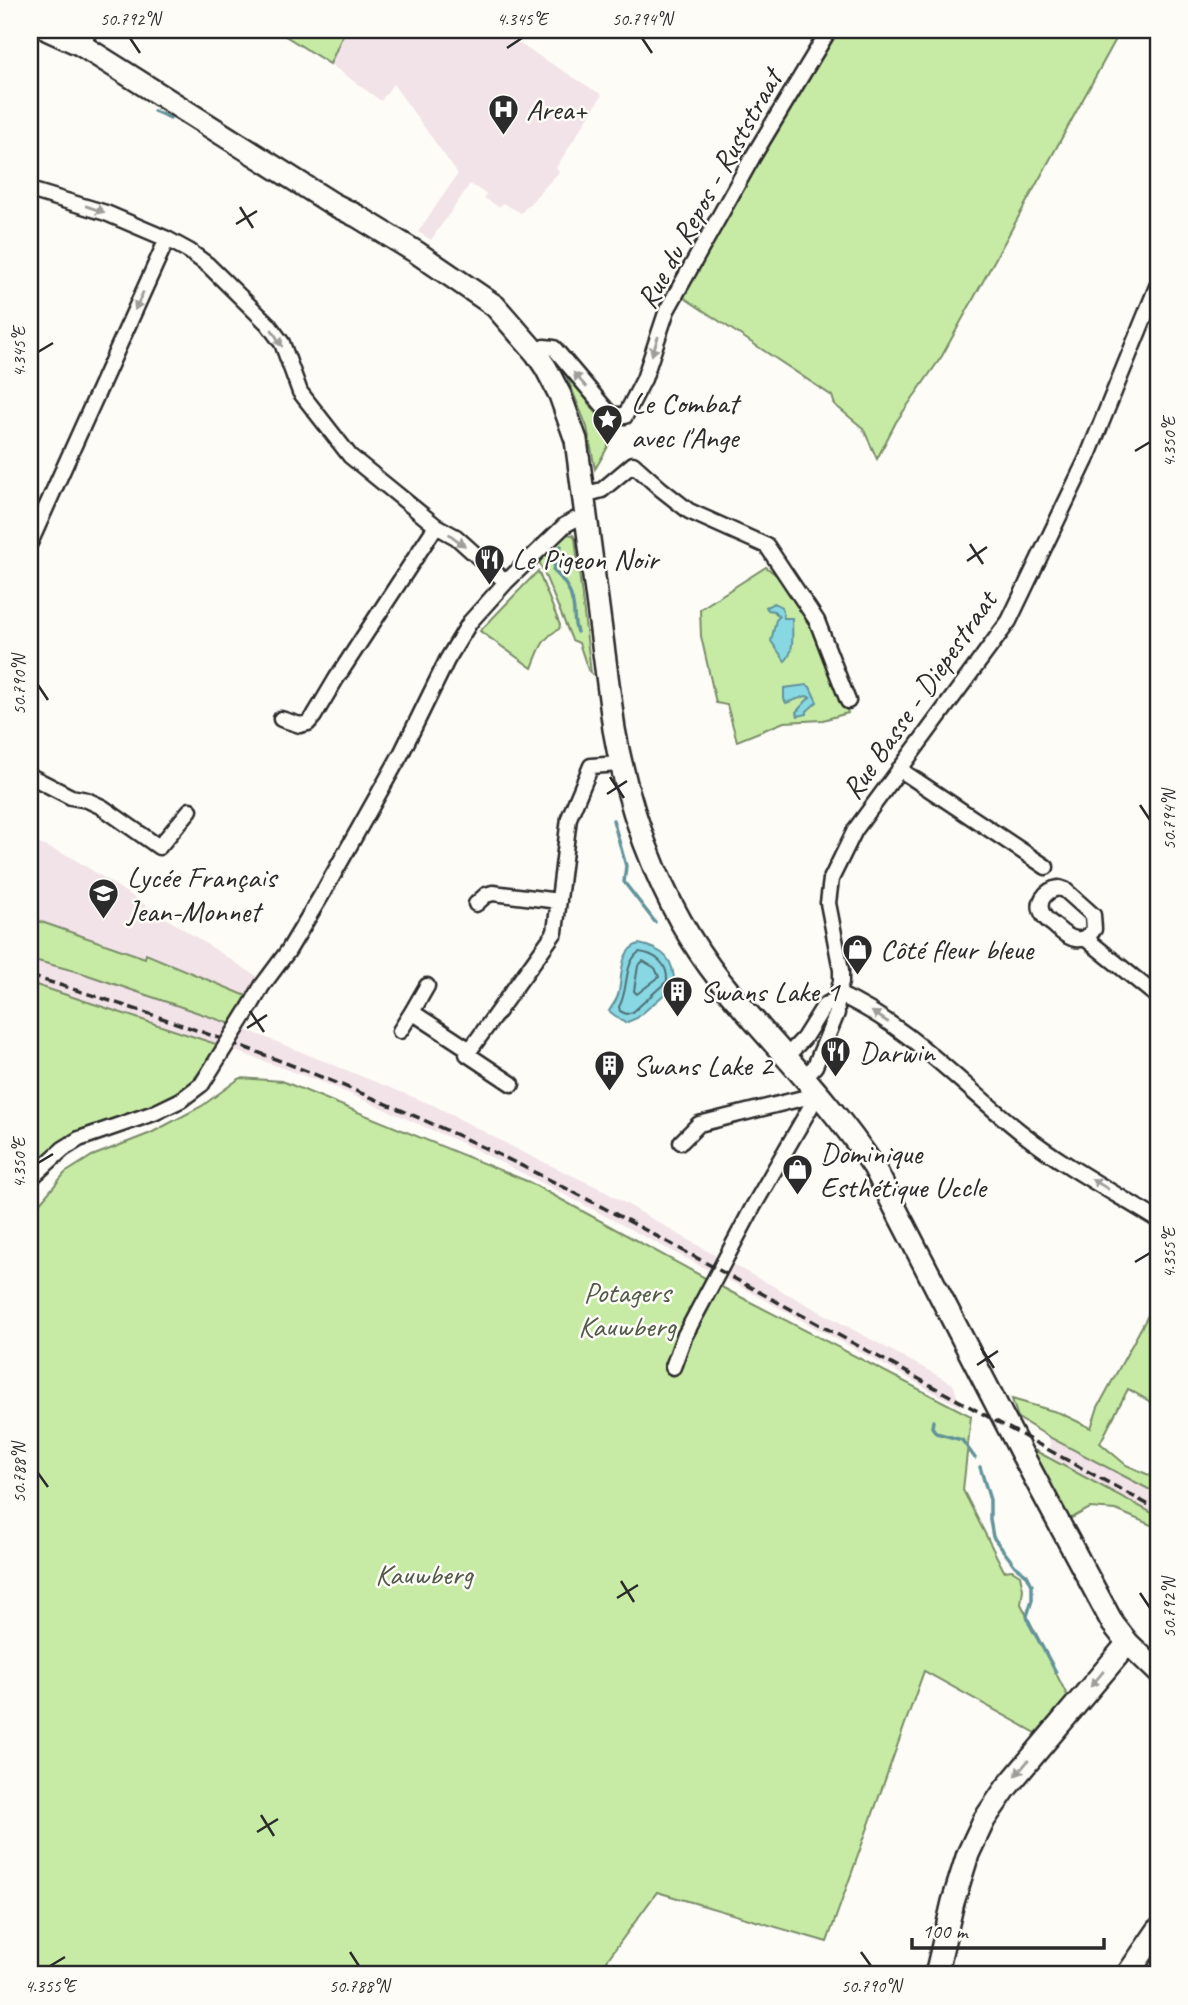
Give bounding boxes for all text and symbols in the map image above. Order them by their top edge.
text: 50.792°N [100,8,163,30]
text: 4.345°E [497,8,550,30]
text: 50.794°N [612,8,675,30]
street label: Rue du Repos - Ruststraat [628,59,792,315]
place label: Area+ [526,90,588,128]
hospital icon: Area+ [486,92,520,136]
one-way arrow [85,204,106,215]
one-way arrow [133,291,145,311]
text: 4.345°E [8,324,30,377]
one-way arrow [271,328,284,348]
one-way arrow [649,336,660,357]
one-way arrow [573,371,588,389]
place label: Le Combat avec l'Ange [631,384,742,456]
place icon: Le Combat avec l'Ange [591,403,625,447]
text: 4.350°E [1158,414,1180,467]
one-way arrow [448,532,466,547]
place label: Le Pigeon Noir [512,540,660,578]
restaurant icon: Le Pigeon Noir [472,542,506,586]
street label: Rue Basse - Diepestraat [833,581,1007,807]
text: 50.790°N [8,652,30,715]
text: 50.794°N [1158,787,1180,850]
place label: Lycée Français Jean-Monnet [125,858,279,930]
school or university icon: Lycée Français Jean-Monnet [87,877,121,921]
place label: Côté fleur bleue [880,930,1035,968]
shop icon: Côté fleur bleue [840,932,874,976]
place label: Swans Lake 1 [700,972,841,1010]
building icon: Swans Lake 1 [660,974,694,1018]
one-way arrow [871,1011,890,1024]
place label: Darwin [859,1033,936,1071]
restaurant icon: Darwin [819,1035,853,1079]
place label: Swans Lake 2 [633,1046,775,1084]
building icon: Swans Lake 2 [593,1048,627,1092]
place label: Dominique Esthétique Uccle [820,1134,988,1206]
text: 4.350°E [8,1135,30,1188]
shop icon: Dominique Esthétique Uccle [780,1153,814,1197]
one-way arrow [1091,1177,1110,1190]
text: 4.355°E [1158,1225,1180,1278]
park label: Potagers Kauwberg [578,1273,677,1345]
text: 50.788°N [8,1440,30,1503]
park label: Kauwberg [375,1555,474,1593]
text: 50.792°N [1158,1575,1180,1638]
one-way arrow [1089,1670,1105,1688]
one-way arrow [1014,1759,1030,1777]
scale bar [912,1907,1104,1951]
text: 100 m [922,1918,969,1944]
text: 4.355°E [25,1975,78,1997]
text: 50.788°N [329,1975,392,1997]
text: 50.790°N [841,1975,904,1997]

